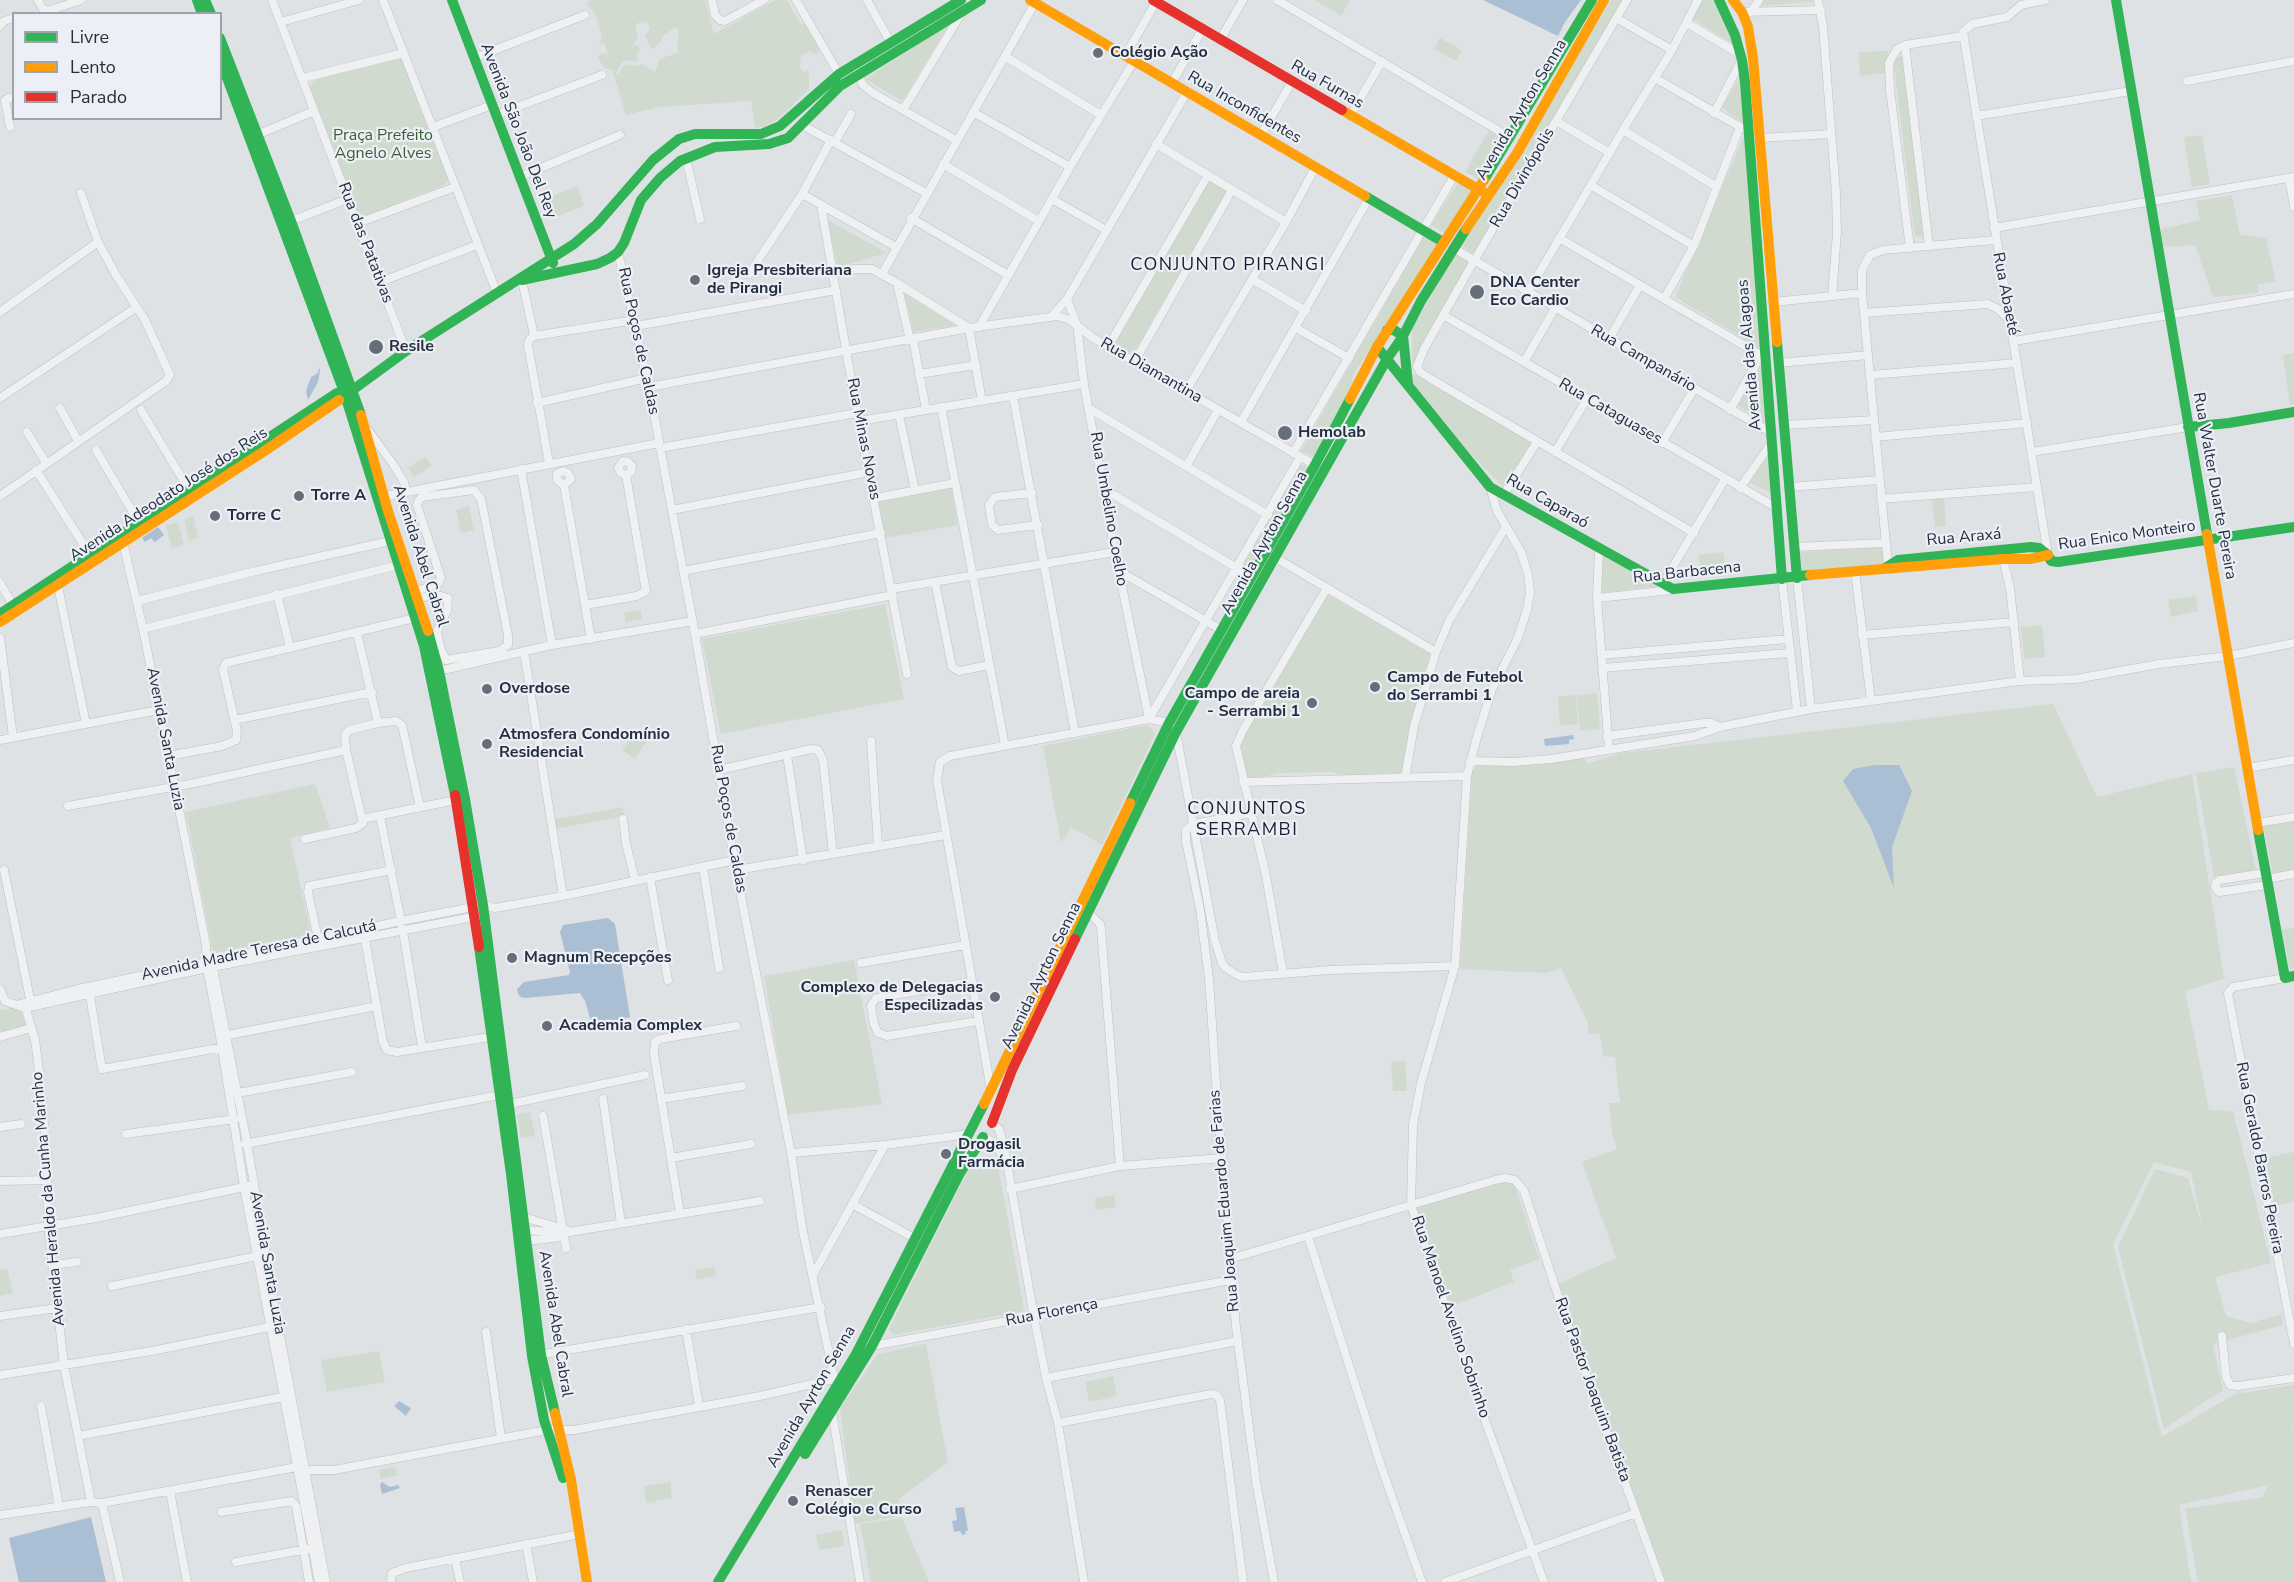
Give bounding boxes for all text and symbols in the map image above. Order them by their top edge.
legend [12,12,222,120]
text: Livre [70,25,109,49]
street label: Avenida Ayrton Senna [1472,36,1572,184]
street label: Avenida São João Del Rey [476,41,560,221]
place label: Colégio Ação [1110,43,1208,63]
marker: Colégio Ação [1091,46,1105,60]
text: Lento [70,55,116,79]
street label: Rua Furnas [1287,56,1367,114]
street label: Rua Inconfidentes [1184,68,1304,148]
text: Parado [70,85,127,109]
street label: Rua Divinópolis [1487,125,1559,231]
park label: Praça Prefeito Agnelo Alves [333,126,433,164]
street label: Rua das Patativas [333,180,397,306]
street label: Rua Abaeté [1988,251,2022,337]
district label: CONJUNTO PIRANGI [1130,255,1326,277]
place label: Igreja Presbiteriana de Pirangi [707,261,852,299]
street label: Rua Poços de Caldas [613,266,663,416]
marker: Igreja Presbiteriana de Pirangi [688,273,702,287]
place label: DNA Center Eco Cardio [1490,273,1580,311]
street label: Avenida das Alagoas [1734,279,1766,431]
marker: DNA Center Eco Cardio [1468,283,1486,301]
street label: Rua Campanário [1587,321,1699,397]
street label: Rua Diamantina [1097,334,1205,408]
place label: Resile [389,337,434,357]
marker: Resile [367,338,385,356]
street label: Rua Cataguases [1555,375,1665,449]
street label: Rua Minas Novas [842,376,884,502]
street label: Rua Walter Duarte Pereira [2188,391,2240,581]
place label: Hemolab [1298,423,1366,443]
street label: Avenida Adeodato José dos Reis [66,424,272,566]
marker: Hemolab [1276,424,1294,442]
street label: Rua Umbelino Coelho [1085,430,1131,588]
street label: Avenida Ayrton Senna [1218,468,1312,618]
street label: Rua Caparaó [1502,471,1592,533]
street label: Avenida Abel Cabral [388,483,452,629]
place label: Torre A [311,486,366,506]
marker: Torre A [292,489,306,503]
place label: Torre C [227,506,281,526]
marker: Torre C [208,509,222,523]
street label: Rua Enico Monteiro [2057,517,2197,555]
street label: Rua Araxá [1926,525,2002,551]
street label: Rua Barbacena [1632,558,1742,588]
street label: Avenida Santa Luzia [142,666,188,812]
place label: Campo de Futebol do Serrambi 1 [1387,668,1523,706]
place label: Overdose [499,679,570,699]
marker: Campo de Futebol do Serrambi 1 [1368,680,1382,694]
marker: Overdose [480,682,494,696]
place label: Campo de areia - Serrambi 1 [1185,684,1300,722]
marker: Campo de areia - Serrambi 1 [1305,696,1319,710]
place label: Atmosfera Condomínio Residencial [499,725,670,763]
marker: Atmosfera Condomínio Residencial [480,737,494,751]
street label: Rua Poços de Caldas [706,743,750,895]
district label: CONJUNTOS SERRAMBI [1187,799,1307,842]
street label: Avenida Ayrton Senna [998,900,1086,1052]
street label: Avenida Madre Teresa de Calcutá [140,917,378,985]
place label: Magnum Recepções [524,948,671,968]
marker: Magnum Recepções [505,951,519,965]
place label: Complexo de Delegacias Especilizadas [800,978,983,1016]
marker: Complexo de Delegacias Especilizadas [988,990,1002,1004]
place label: Academia Complex [559,1016,702,1036]
marker: Academia Complex [540,1019,554,1033]
street label: Rua Geraldo Barros Pereira [2231,1060,2287,1256]
street label: Avenida Heraldo da Cunha Marinho [28,1071,70,1327]
street label: Rua Joaquim Eduardo de Farias [1206,1089,1244,1313]
place label: Drogasil Farmácia [958,1135,1025,1173]
marker: Drogasil Farmácia [939,1147,953,1161]
street label: Avenida Santa Luzia [245,1190,289,1336]
street label: Rua Manoel Avelino Sobrinho [1406,1213,1494,1421]
street label: Avenida Abel Cabral [534,1249,576,1399]
street label: Rua Florença [1004,1295,1100,1331]
street label: Rua Pastor Joaquim Batista [1550,1295,1634,1485]
street label: Avenida Ayrton Senna [763,1323,861,1471]
place label: Renascer Colégio e Curso [805,1482,922,1520]
marker: Renascer Colégio e Curso [786,1494,800,1508]

